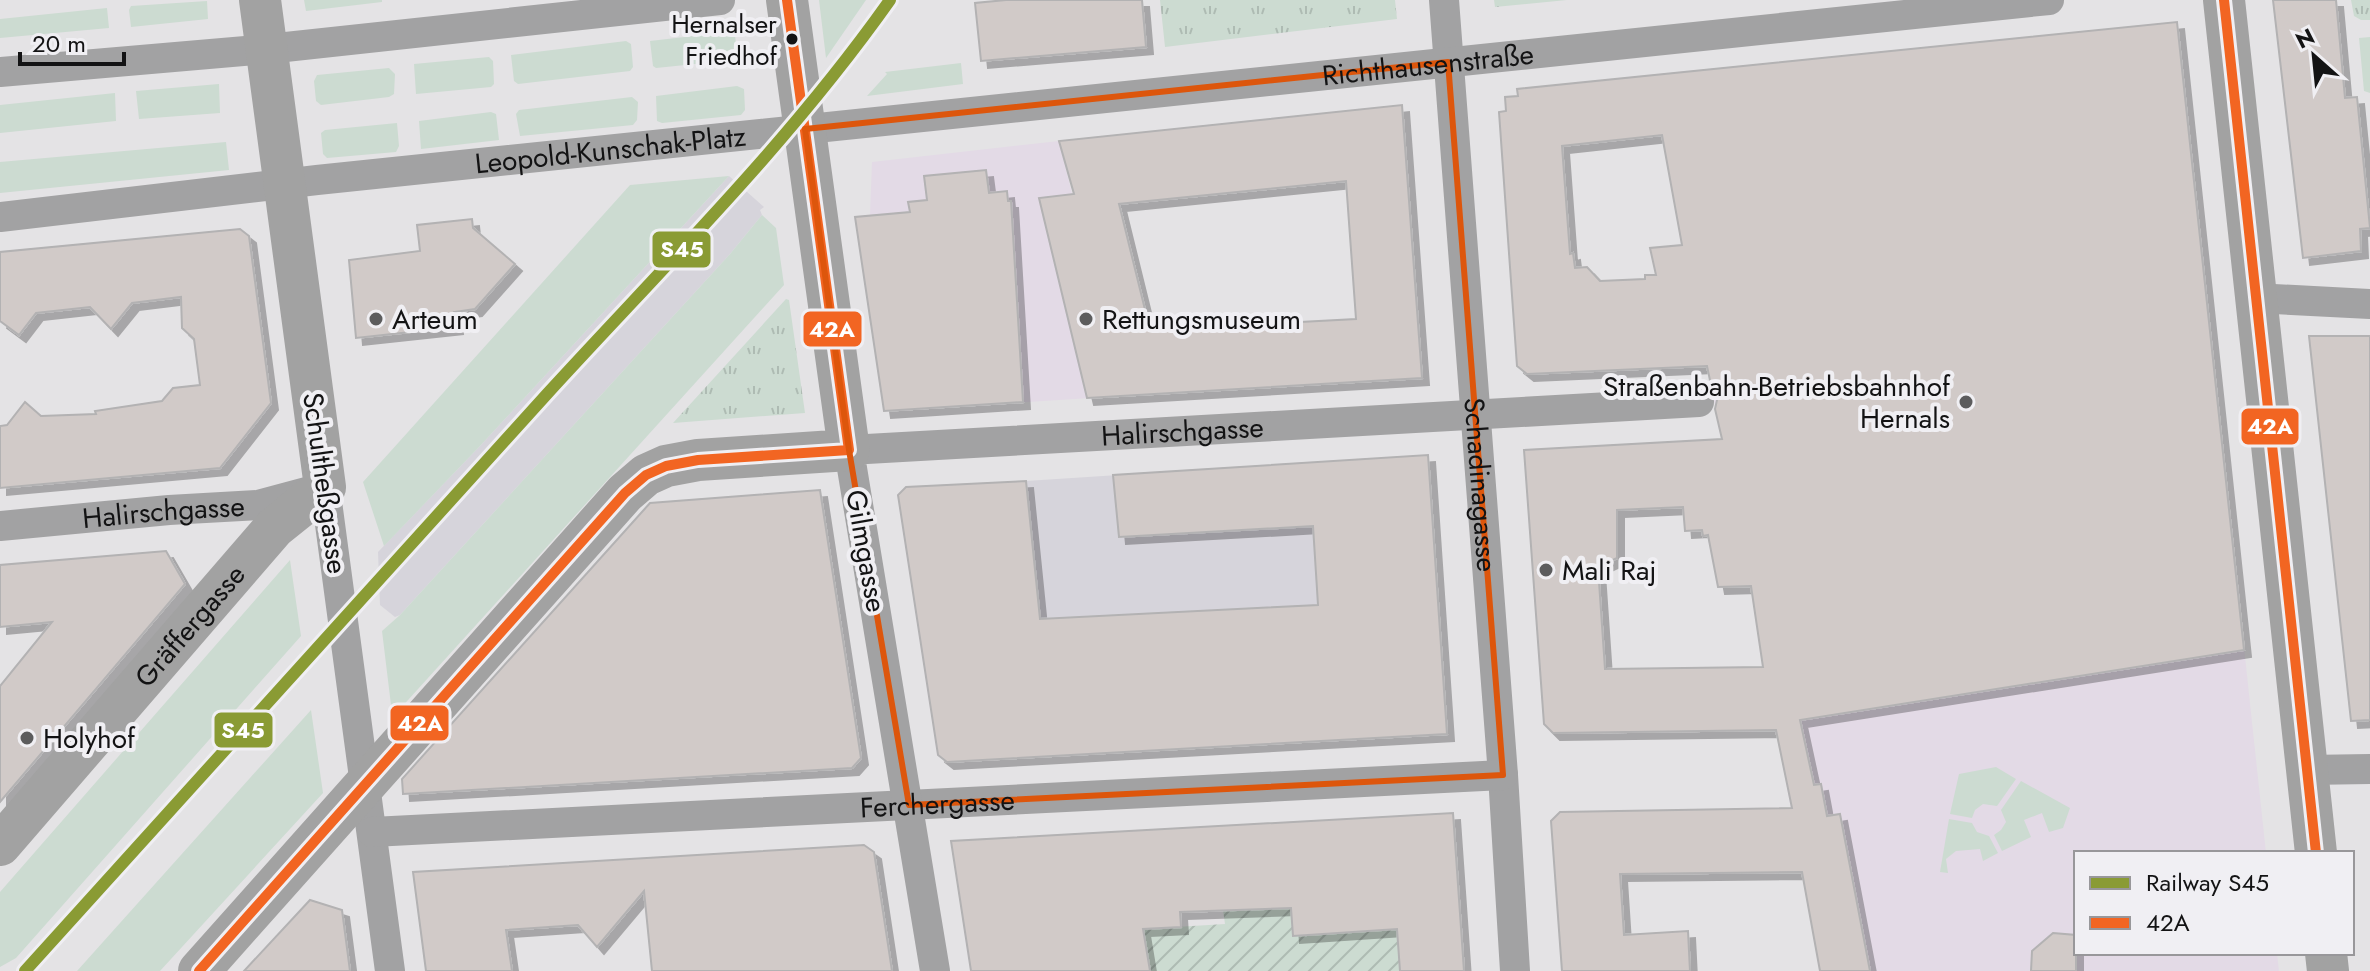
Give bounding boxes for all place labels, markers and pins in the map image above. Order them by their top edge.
place label: Hernalser Friedhof [671,5,778,75]
marker: Hernalser Friedhof [784,31,800,47]
place label: Arteum [392,299,478,340]
place label: Rettungsmuseum [1102,299,1301,340]
marker: Arteum [367,310,385,328]
marker: Rettungsmuseum [1077,310,1095,328]
place label: Straßenbahn-Betriebsbahnhof Hernals [1603,366,1951,439]
marker: Straßenbahn-Betriebsbahnhof Hernals [1957,393,1975,411]
place label: Mali Raj [1562,550,1656,591]
marker: Mali Raj [1537,561,1555,579]
place label: Holyhof [43,718,136,759]
marker: Holyhof [18,729,36,747]

